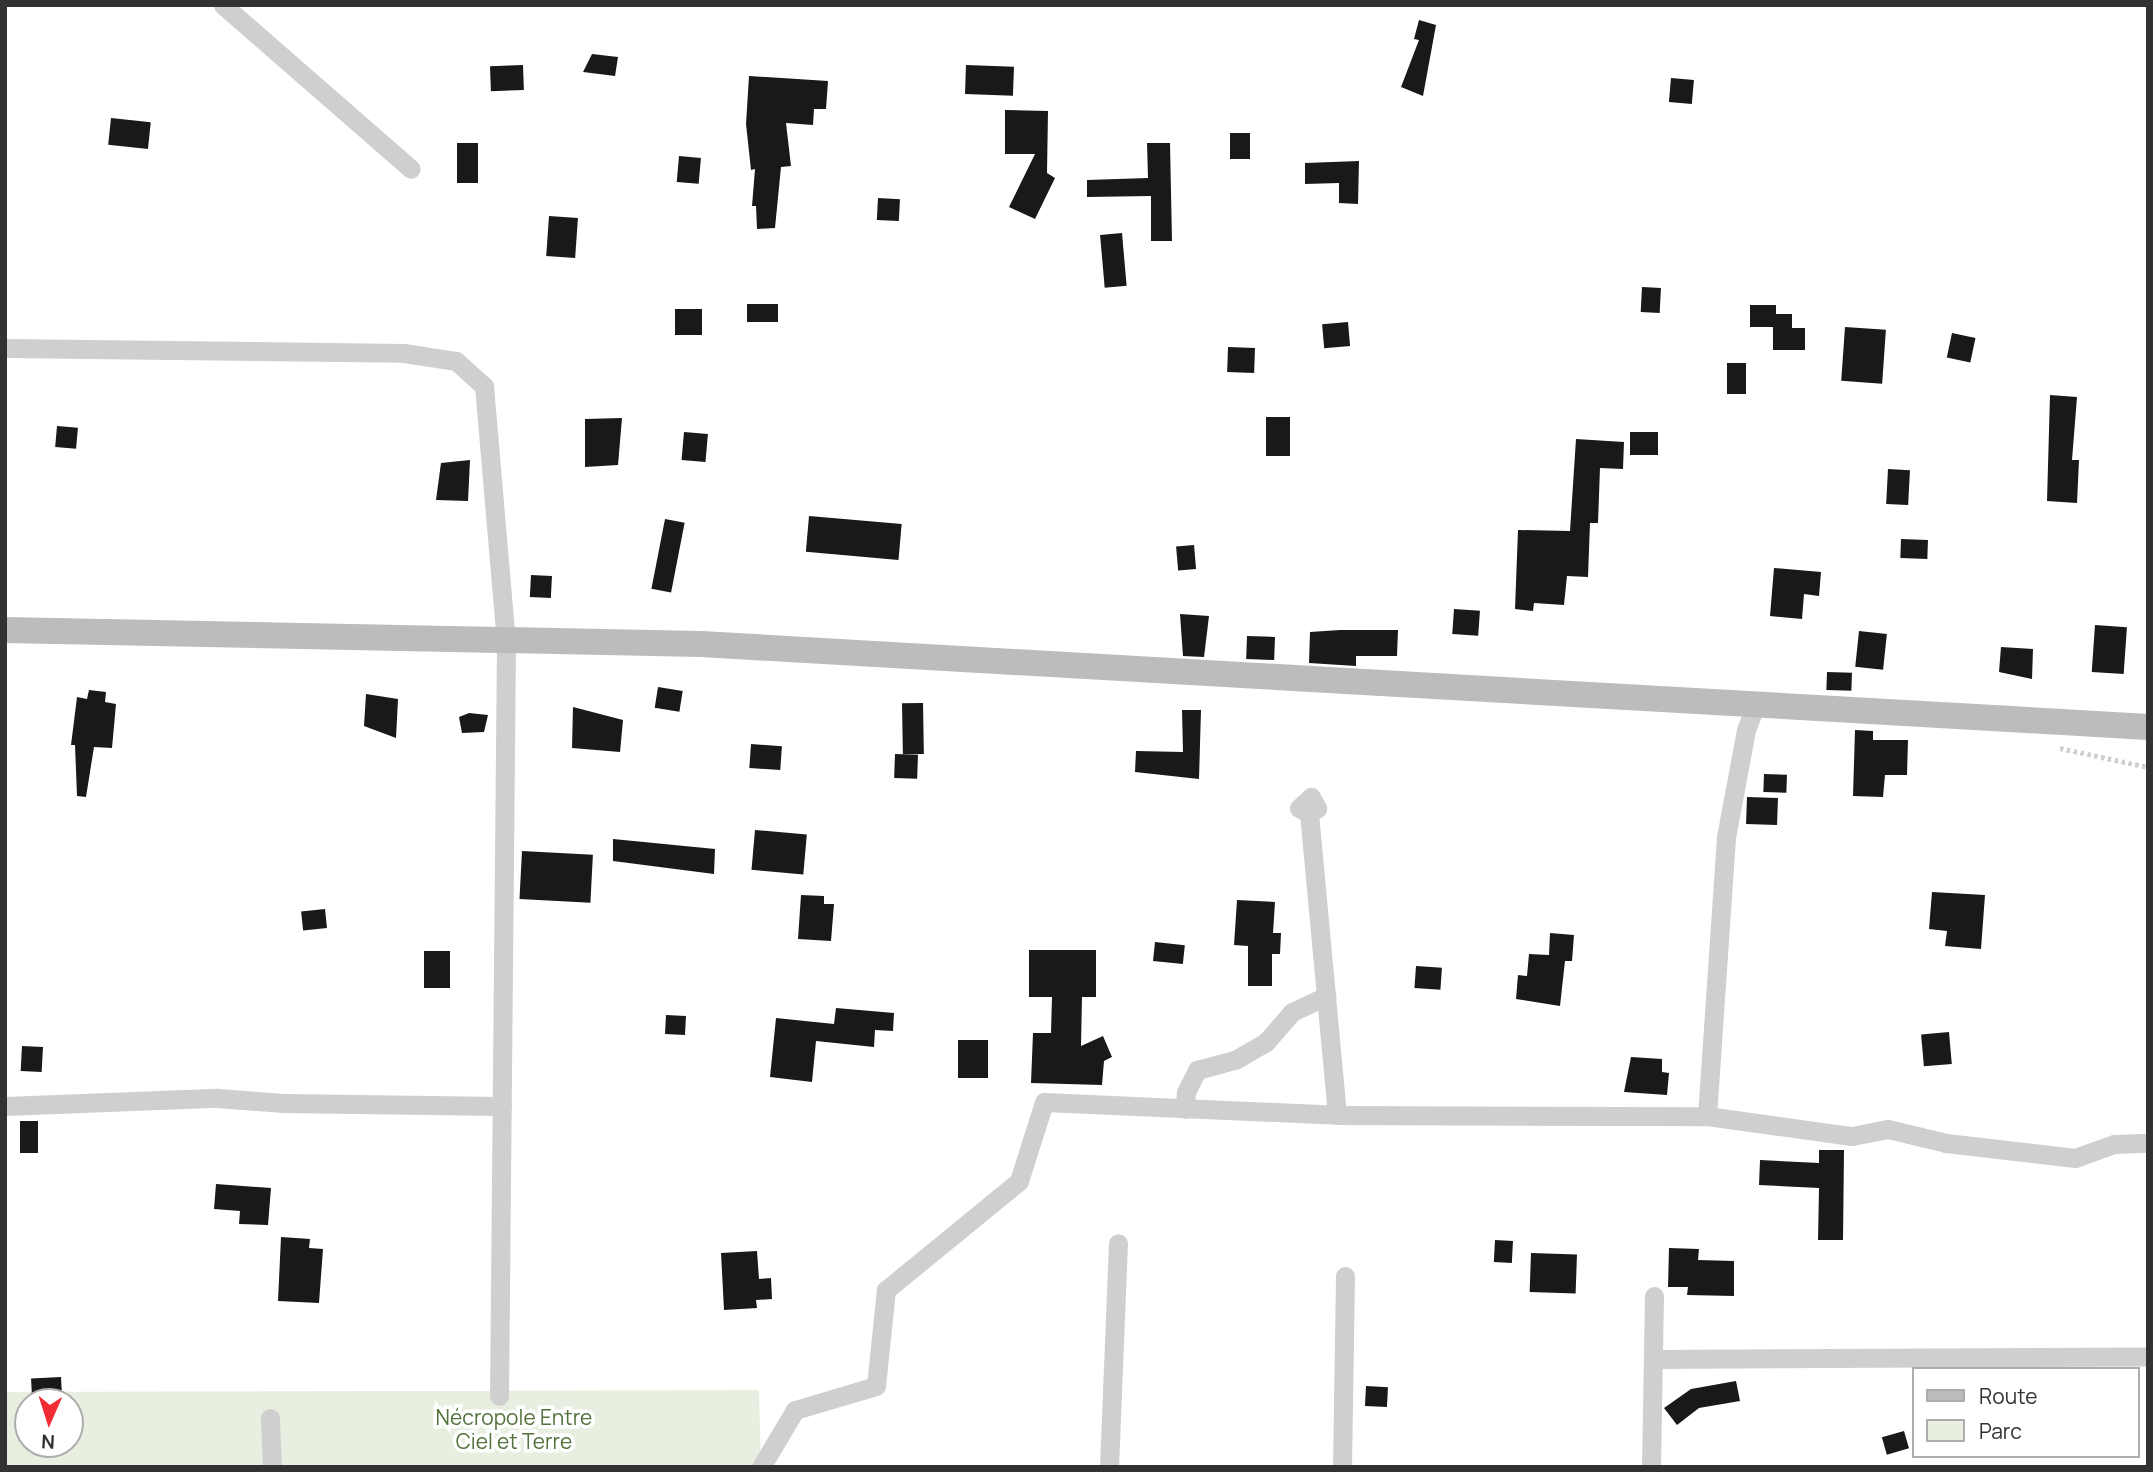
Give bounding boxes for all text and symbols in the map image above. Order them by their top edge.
legend [1912,1367,2139,1458]
text: Route [1979,1382,2037,1410]
north arrow [14,1388,84,1458]
park label: Nécropole Entre Ciel et Terre [436,1404,592,1454]
text: Parc [1979,1417,2022,1445]
text: N [41,1429,56,1455]

